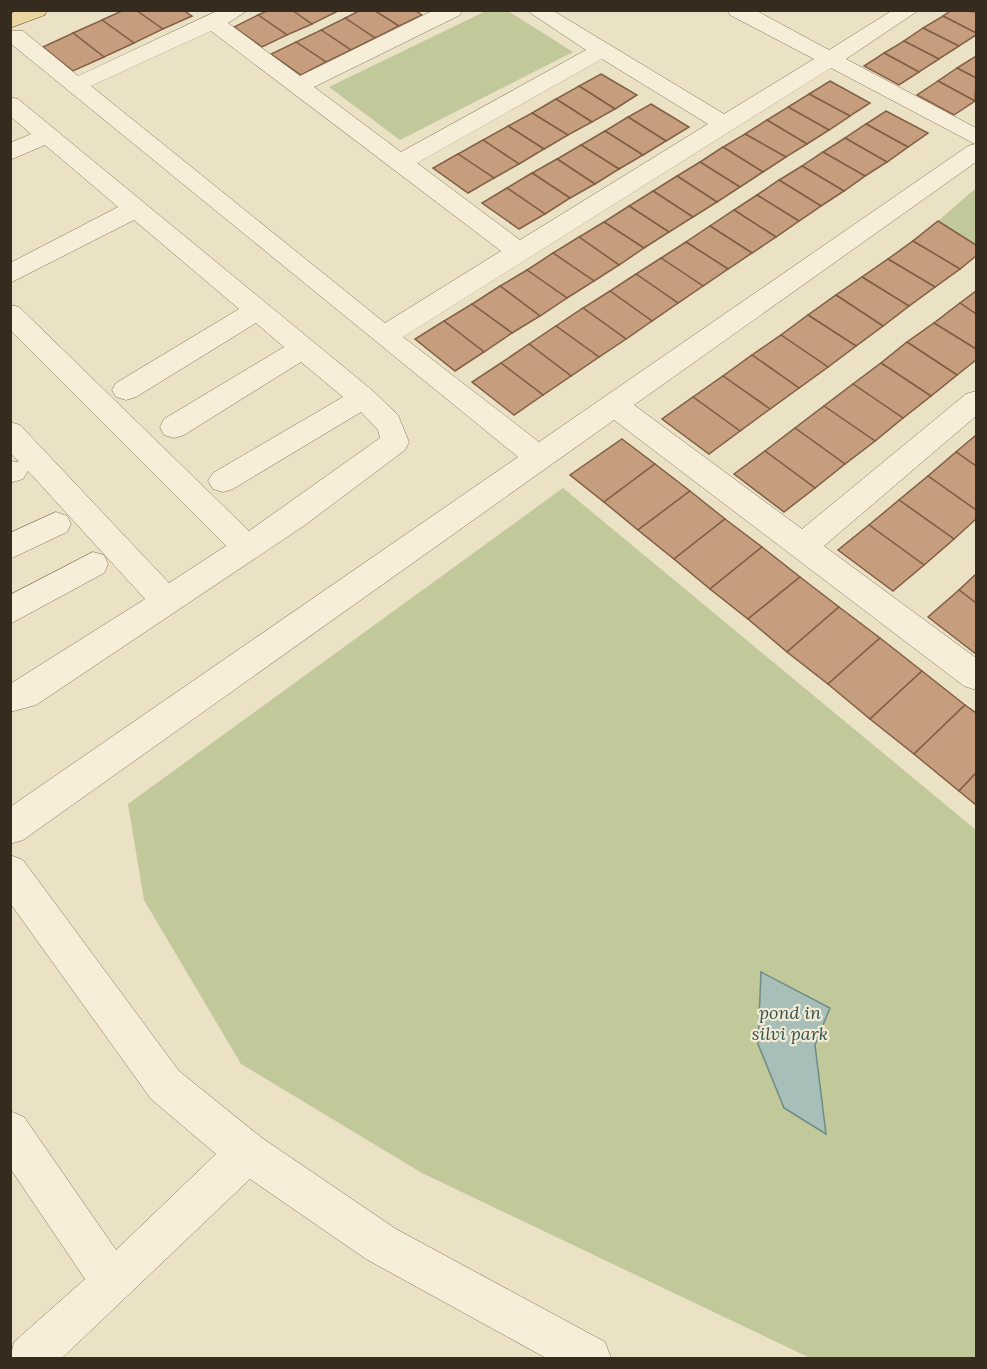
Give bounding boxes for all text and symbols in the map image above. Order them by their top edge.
water label: pond in silvi park [752,1001,828,1045]

